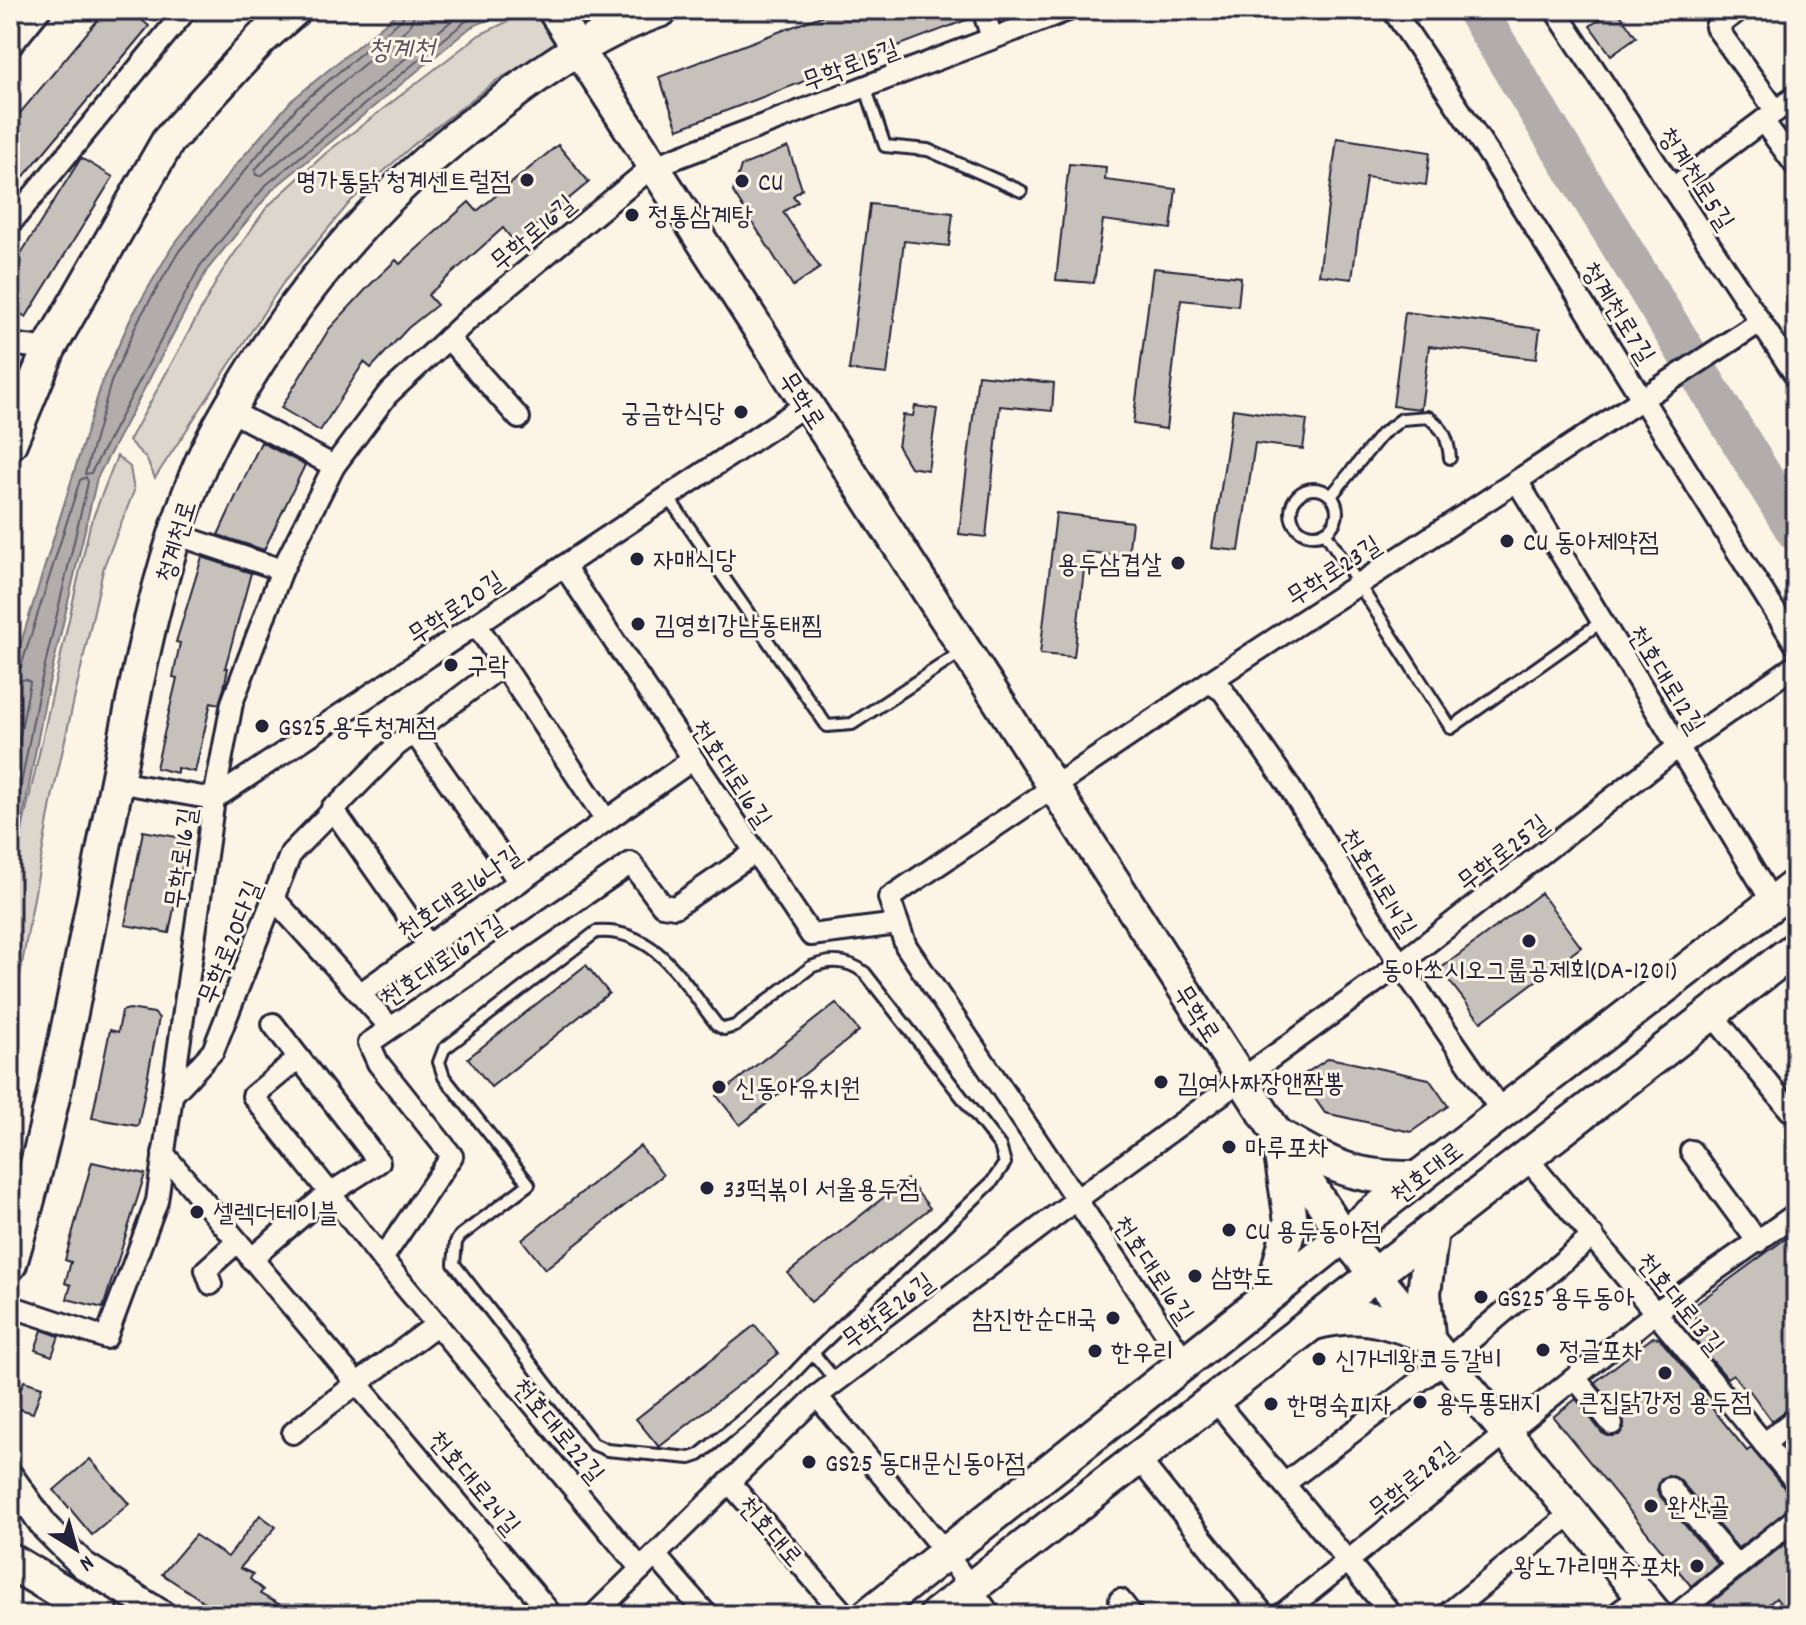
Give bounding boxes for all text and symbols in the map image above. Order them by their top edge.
street label: 무학로15길 [797,32,905,103]
water label: 청계천 [367,33,437,73]
street label: 청계천로5길 [1647,121,1741,239]
place label: 명가통닭 청계센트럴점 [296,165,511,202]
place label: CU [758,166,783,203]
marker: 명가통닭 청계센트럴점 [518,171,536,189]
marker: CU [733,172,751,190]
street label: 무학로16길 [483,188,585,282]
place label: 정통삼계탕 [648,200,753,237]
marker: 정통삼계탕 [623,206,641,224]
street label: 청계천로7길 [1570,255,1662,372]
street label: 무학로 [767,366,833,438]
place label: 궁금한식당 [620,397,725,434]
marker: 궁금한식당 [732,403,750,421]
street label: 청계천로 [148,497,208,587]
place label: CU 동아제약점 [1523,526,1659,563]
street label: 무학로23길 [1280,528,1390,617]
marker: CU 동아제약점 [1498,532,1516,550]
place label: 자매식당 [653,544,737,581]
place label: 용두삼겹살 [1057,548,1162,585]
marker: 자매식당 [628,550,646,568]
marker: 용두삼겹살 [1169,554,1187,572]
street label: 무학로20길 [401,564,513,656]
place label: 김영희강남동태찜 [654,609,821,646]
marker: 김영희강남동태찜 [629,615,647,633]
street label: 천호대로12길 [1616,619,1712,742]
place label: 구락 [467,650,509,687]
marker: 구락 [442,656,460,674]
place label: GS25 용두청계점 [278,711,437,748]
street label: 천호대로16길 [679,714,779,836]
marker: GS25 용두청계점 [253,717,271,735]
street label: 무학로16길 [158,805,209,912]
street label: 무학로25길 [1451,807,1558,902]
street label: 천호대로14길 [1328,823,1424,945]
street label: 천호대로16나길 [391,838,531,951]
street label: 무학로20다길 [191,876,274,1011]
street label: 천호대로16가길 [374,907,514,1018]
marker: 동아쏘시오그룹공제회(DA-1201) [1520,932,1538,950]
place label: 동아쏘시오그룹공제회(DA-1201) [1381,954,1677,991]
street label: 무학로 [1162,979,1228,1051]
place label: 김여사짜장앤짬뽕 [1177,1067,1344,1104]
place label: 신동아유치원 [735,1072,861,1109]
marker: 김여사짜장앤짬뽕 [1152,1073,1170,1091]
marker: 신동아유치원 [710,1078,728,1096]
place label: 마루포차 [1245,1132,1329,1169]
street label: 천호대로 [1384,1134,1473,1215]
marker: 마루포차 [1220,1138,1238,1156]
place label: 33떡볶이 서울용두점 [723,1173,919,1210]
marker: 33떡볶이 서울용두점 [698,1179,716,1197]
place label: 셀렉더테이블 [213,1197,339,1234]
marker: 셀렉더테이블 [188,1203,206,1221]
street label: 천호대로16길 [1101,1210,1201,1332]
place label: CU 용두동아점 [1245,1215,1381,1252]
marker: CU 용두동아점 [1220,1221,1238,1239]
street label: 천호대로13길 [1626,1246,1731,1364]
place label: 삼학도 [1211,1261,1274,1298]
street label: 무학로26길 [835,1266,943,1360]
marker: 삼학도 [1186,1267,1204,1285]
place label: GS25 용두동아 [1497,1282,1635,1319]
marker: GS25 용두동아 [1472,1288,1490,1306]
place label: 참진한순대국 [971,1303,1097,1340]
marker: 참진한순대국 [1104,1309,1122,1327]
place label: 정글포차 [1559,1335,1643,1372]
place label: 한우리 [1111,1336,1174,1373]
marker: 정글포차 [1534,1341,1552,1359]
marker: 한우리 [1086,1342,1104,1360]
place label: 신가네왕코등갈비 [1335,1344,1502,1381]
marker: 신가네왕코등갈비 [1310,1350,1328,1368]
marker: 큰집닭강정 용두점 [1656,1364,1674,1382]
street label: 천호대로22길 [501,1372,611,1493]
place label: 큰집닭강정 용두점 [1578,1386,1752,1423]
place label: 용두똥돼지 [1436,1387,1541,1424]
place label: 한명숙피자 [1287,1389,1392,1426]
marker: 용두똥돼지 [1411,1393,1429,1411]
marker: 한명숙피자 [1262,1395,1280,1413]
street label: 천호대로24길 [417,1424,527,1545]
street label: 무학로28길 [1362,1434,1467,1529]
place label: GS25 동대문신동아점 [825,1447,1025,1484]
marker: GS25 동대문신동아점 [800,1453,818,1471]
street label: 천호대로 [727,1490,810,1577]
place label: 완산골 [1667,1491,1730,1528]
marker: 완산골 [1642,1497,1660,1515]
north arrow [36,1509,116,1589]
text: N [72,1547,100,1578]
place label: 왕노가리맥주포차 [1514,1551,1681,1588]
marker: 왕노가리맥주포차 [1688,1557,1706,1575]

